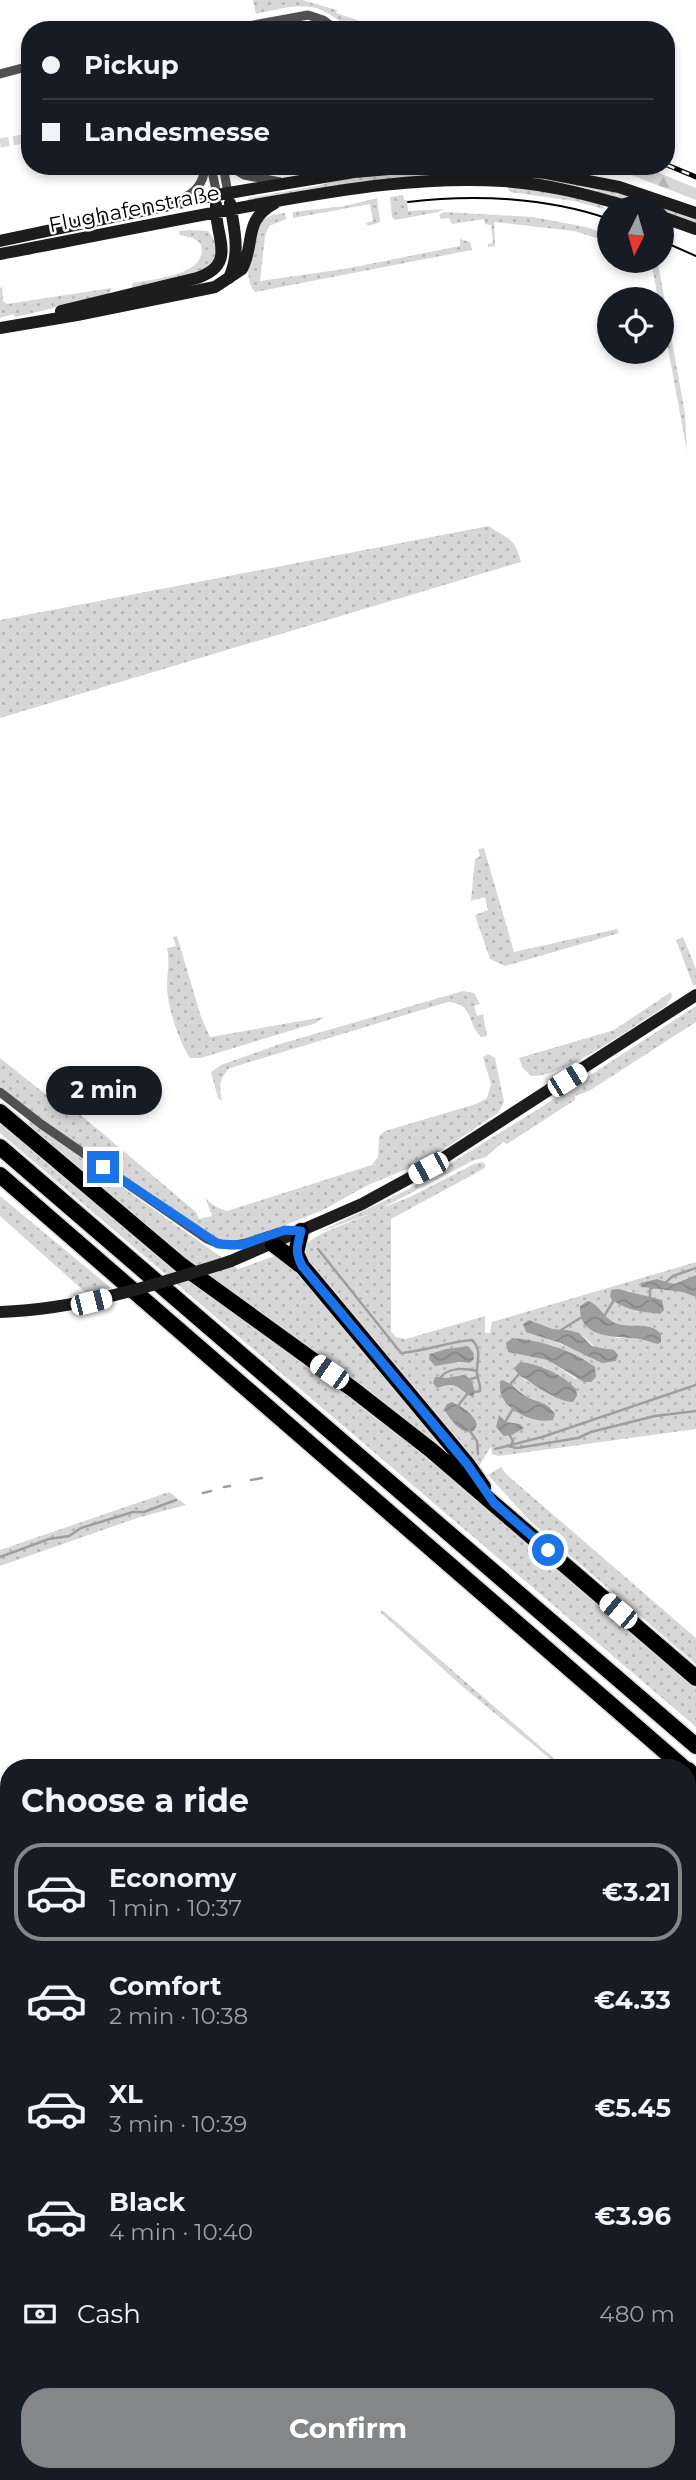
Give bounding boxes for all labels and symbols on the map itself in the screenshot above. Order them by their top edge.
street label: Flughafenstraße [46,180,221,237]
north arrow [597,196,674,273]
car [544,1060,591,1100]
callout: 2 min [45,1066,161,1114]
car [405,1149,452,1187]
route end [87,1151,119,1183]
car [69,1287,114,1317]
car [306,1351,353,1393]
route start [532,1534,564,1566]
car [596,1589,641,1633]

